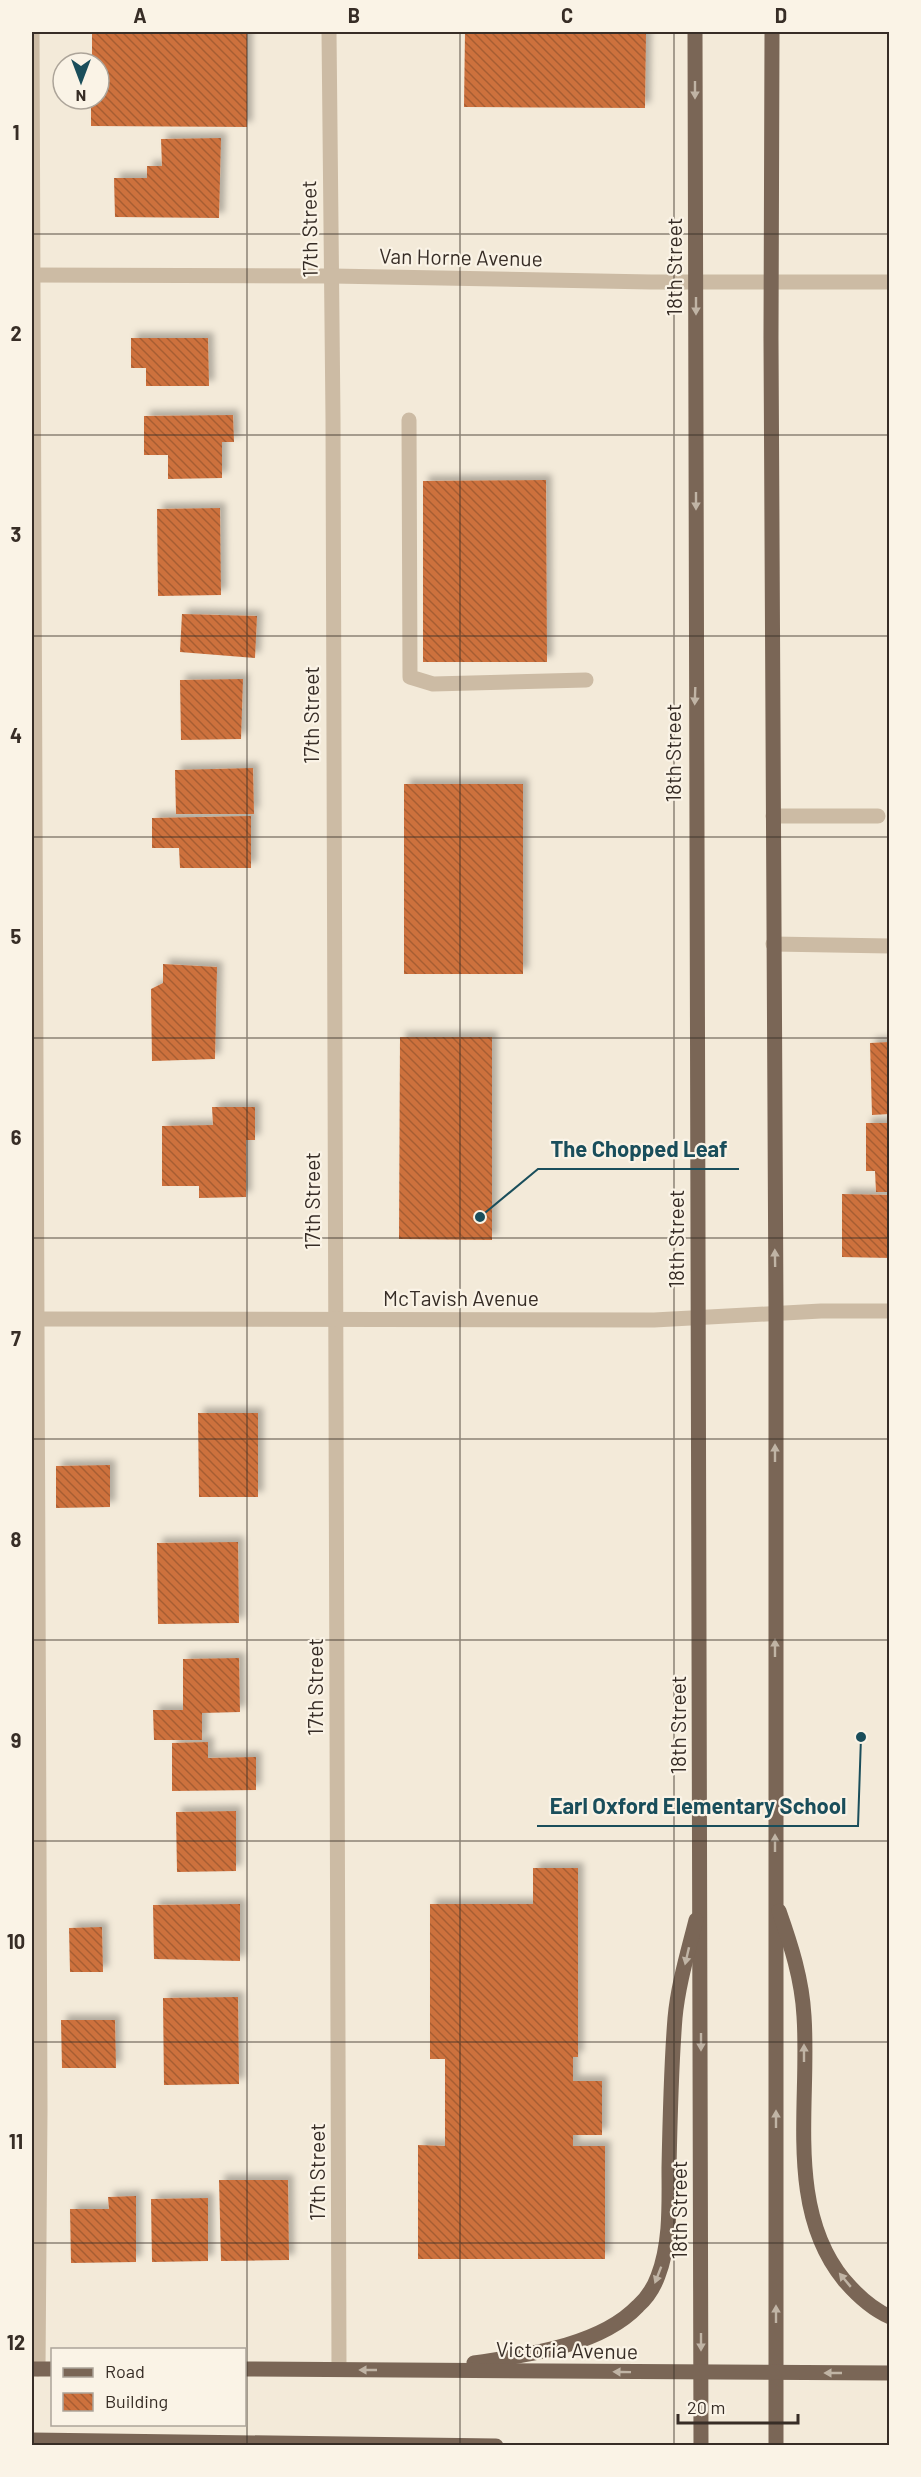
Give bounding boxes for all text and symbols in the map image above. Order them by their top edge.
text: A [133,3,147,27]
text: B [348,3,360,27]
text: C [561,3,573,27]
text: D [775,3,787,27]
north arrow [51,51,111,111]
one-way arrow [690,80,700,99]
text: N [76,87,86,106]
text: 1 [12,120,20,144]
street label: 17th Street [295,180,322,278]
street label: 18th Street [661,218,686,316]
street label: Van Horne Avenue [379,243,543,270]
one-way arrow [691,296,701,315]
text: 2 [10,321,22,345]
one-way arrow [691,491,701,510]
text: 3 [11,522,21,546]
street label: 17th Street [298,666,323,764]
one-way arrow [691,686,700,705]
street label: 18th Street [660,704,685,802]
text: 4 [10,723,22,747]
text: 5 [11,924,22,948]
text: 6 [11,1125,22,1149]
callout: The Chopped Leaf [538,1129,739,1169]
text: The Chopped Leaf [550,1135,728,1161]
street label: 17th Street [299,1152,324,1250]
street label: 18th Street [663,1190,688,1288]
one-way arrow [770,1248,780,1267]
street label: McTavish Avenue [383,1285,539,1310]
text: 7 [11,1326,21,1350]
one-way arrow [770,1443,780,1462]
text: 8 [11,1527,22,1551]
street label: 17th Street [302,1638,327,1736]
one-way arrow [770,1638,780,1657]
street label: 18th Street [665,1676,690,1774]
text: 9 [11,1728,21,1752]
callout: Earl Oxford Elementary School [537,1786,858,1826]
text: Earl Oxford Elementary School [550,1792,846,1818]
one-way arrow [770,1833,780,1852]
text: 10 [7,1929,25,1953]
one-way arrow [681,1947,691,1966]
one-way arrow [696,2033,706,2052]
one-way arrow [799,2043,809,2062]
one-way arrow [771,2110,781,2129]
street label: 17th Street [304,2123,329,2221]
text: 11 [9,2129,23,2153]
street label: 18th Street [666,2161,691,2259]
one-way arrow [652,2266,662,2284]
one-way arrow [838,2272,851,2288]
one-way arrow [771,2305,781,2324]
text: 12 [7,2330,25,2354]
one-way arrow [696,2333,706,2352]
street label: Victoria Avenue [496,2336,638,2363]
legend [51,2348,246,2426]
text: Road [105,2360,145,2382]
one-way arrow [358,2365,377,2375]
one-way arrow [612,2368,631,2377]
one-way arrow [823,2368,842,2378]
scale bar [678,2387,798,2425]
text: Building [105,2390,168,2412]
text: 20 m [687,2396,725,2418]

